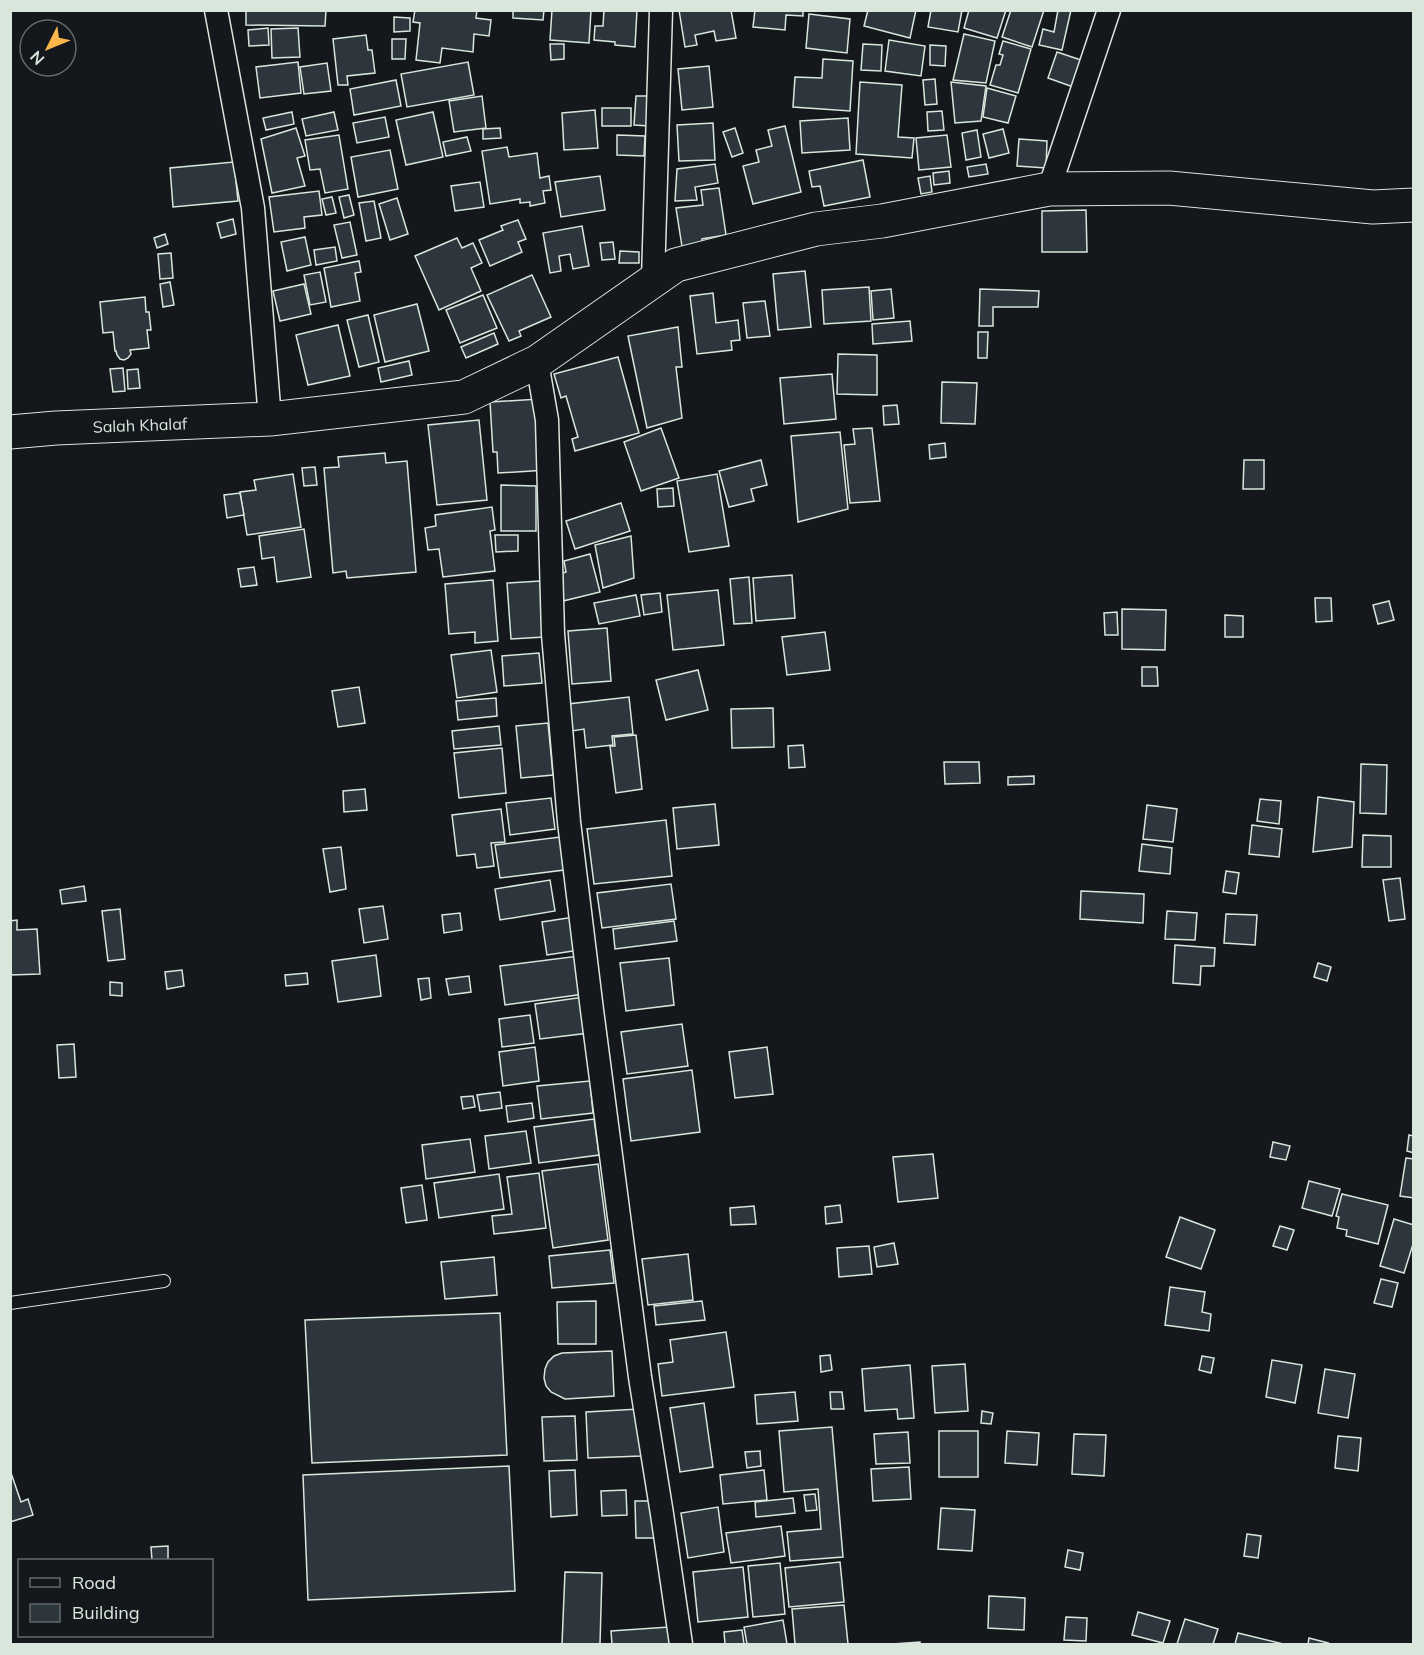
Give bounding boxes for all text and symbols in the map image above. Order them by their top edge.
north arrow [18,18,78,78]
text: N [26,47,48,69]
street label: Salah Khalaf [92,413,188,437]
legend [18,1559,213,1637]
text: Road [72,1571,116,1594]
text: Building [72,1601,140,1624]

